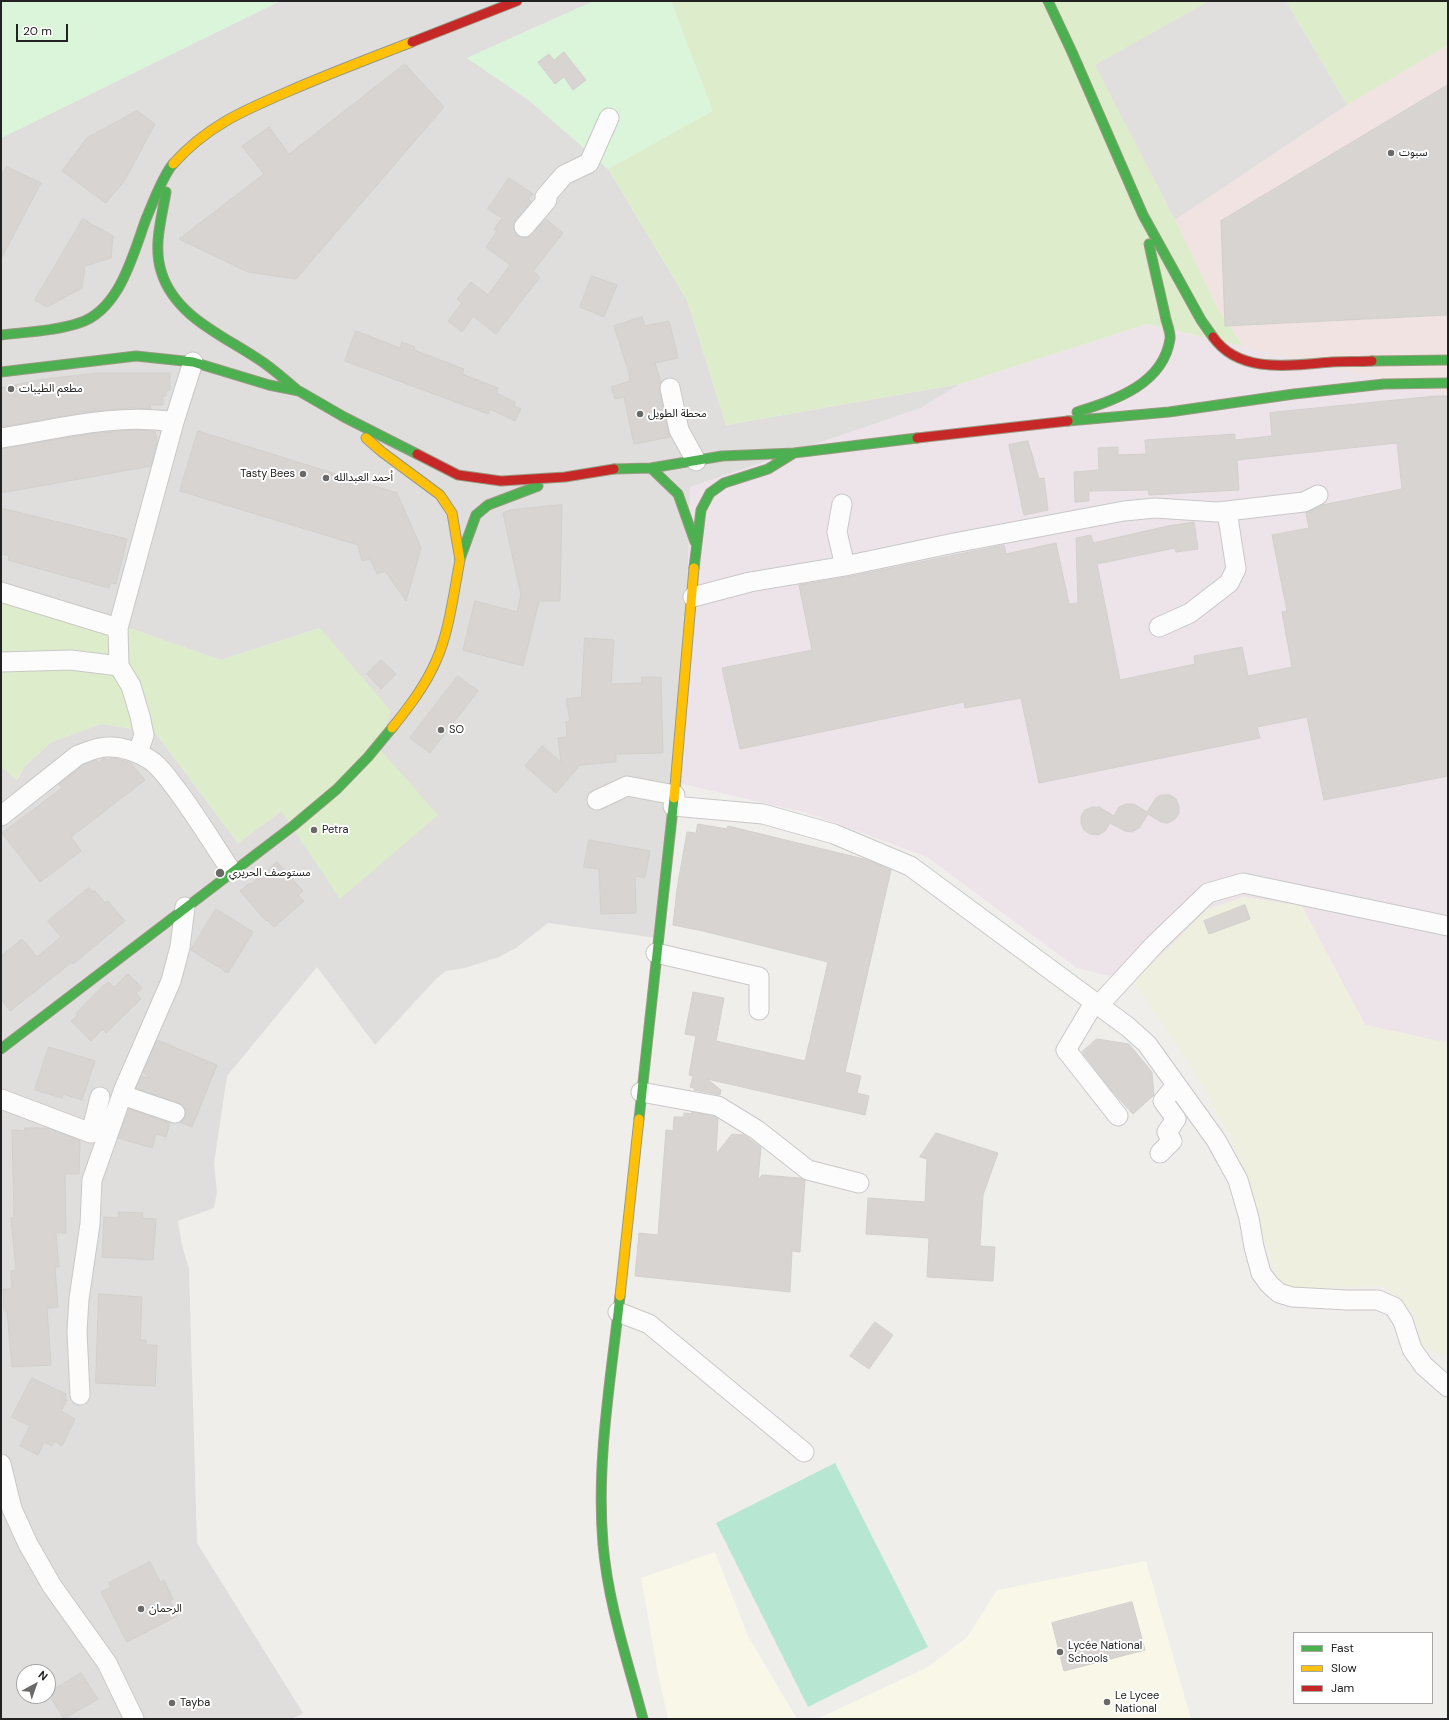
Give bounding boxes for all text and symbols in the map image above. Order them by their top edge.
scale bar [18,16,70,42]
text: 20 m [23,23,52,39]
place label: سبوت [1399,146,1428,160]
marker: سبوت [1386,148,1396,158]
place label: مطعم الطيبات [19,382,83,396]
marker: مطعم الطيبات [6,384,16,394]
place label: محطة الطويل [648,407,707,421]
marker: محطة الطويل [635,409,645,419]
place label: Tasty Bees [240,467,295,481]
marker: Tasty Bees [298,469,308,479]
place label: أحمد العبدالله [334,471,393,485]
marker: أحمد العبدالله [321,473,331,483]
place label: SO [449,723,464,737]
marker: SO [436,725,446,735]
place label: Petra [322,823,348,837]
marker: Petra [309,825,319,835]
place label: مستوصف الحريري [229,866,311,880]
marker: مستوصف الحريري [214,867,226,879]
place label: الرحمان [149,1602,182,1616]
marker: الرحمان [136,1604,146,1614]
legend [1293,1632,1433,1704]
place label: Lycée National Schools [1068,1639,1142,1665]
text: Fast [1331,1640,1354,1656]
marker: Lycée National Schools [1055,1647,1065,1657]
text: Slow [1331,1660,1357,1676]
north arrow [16,1664,56,1704]
text: N [35,1668,51,1684]
text: Jam [1331,1680,1354,1696]
place label: Le Lycee National [1115,1689,1159,1715]
place label: Tayba [180,1696,210,1710]
marker: Le Lycee National [1102,1697,1112,1707]
marker: Tayba [167,1698,177,1708]

